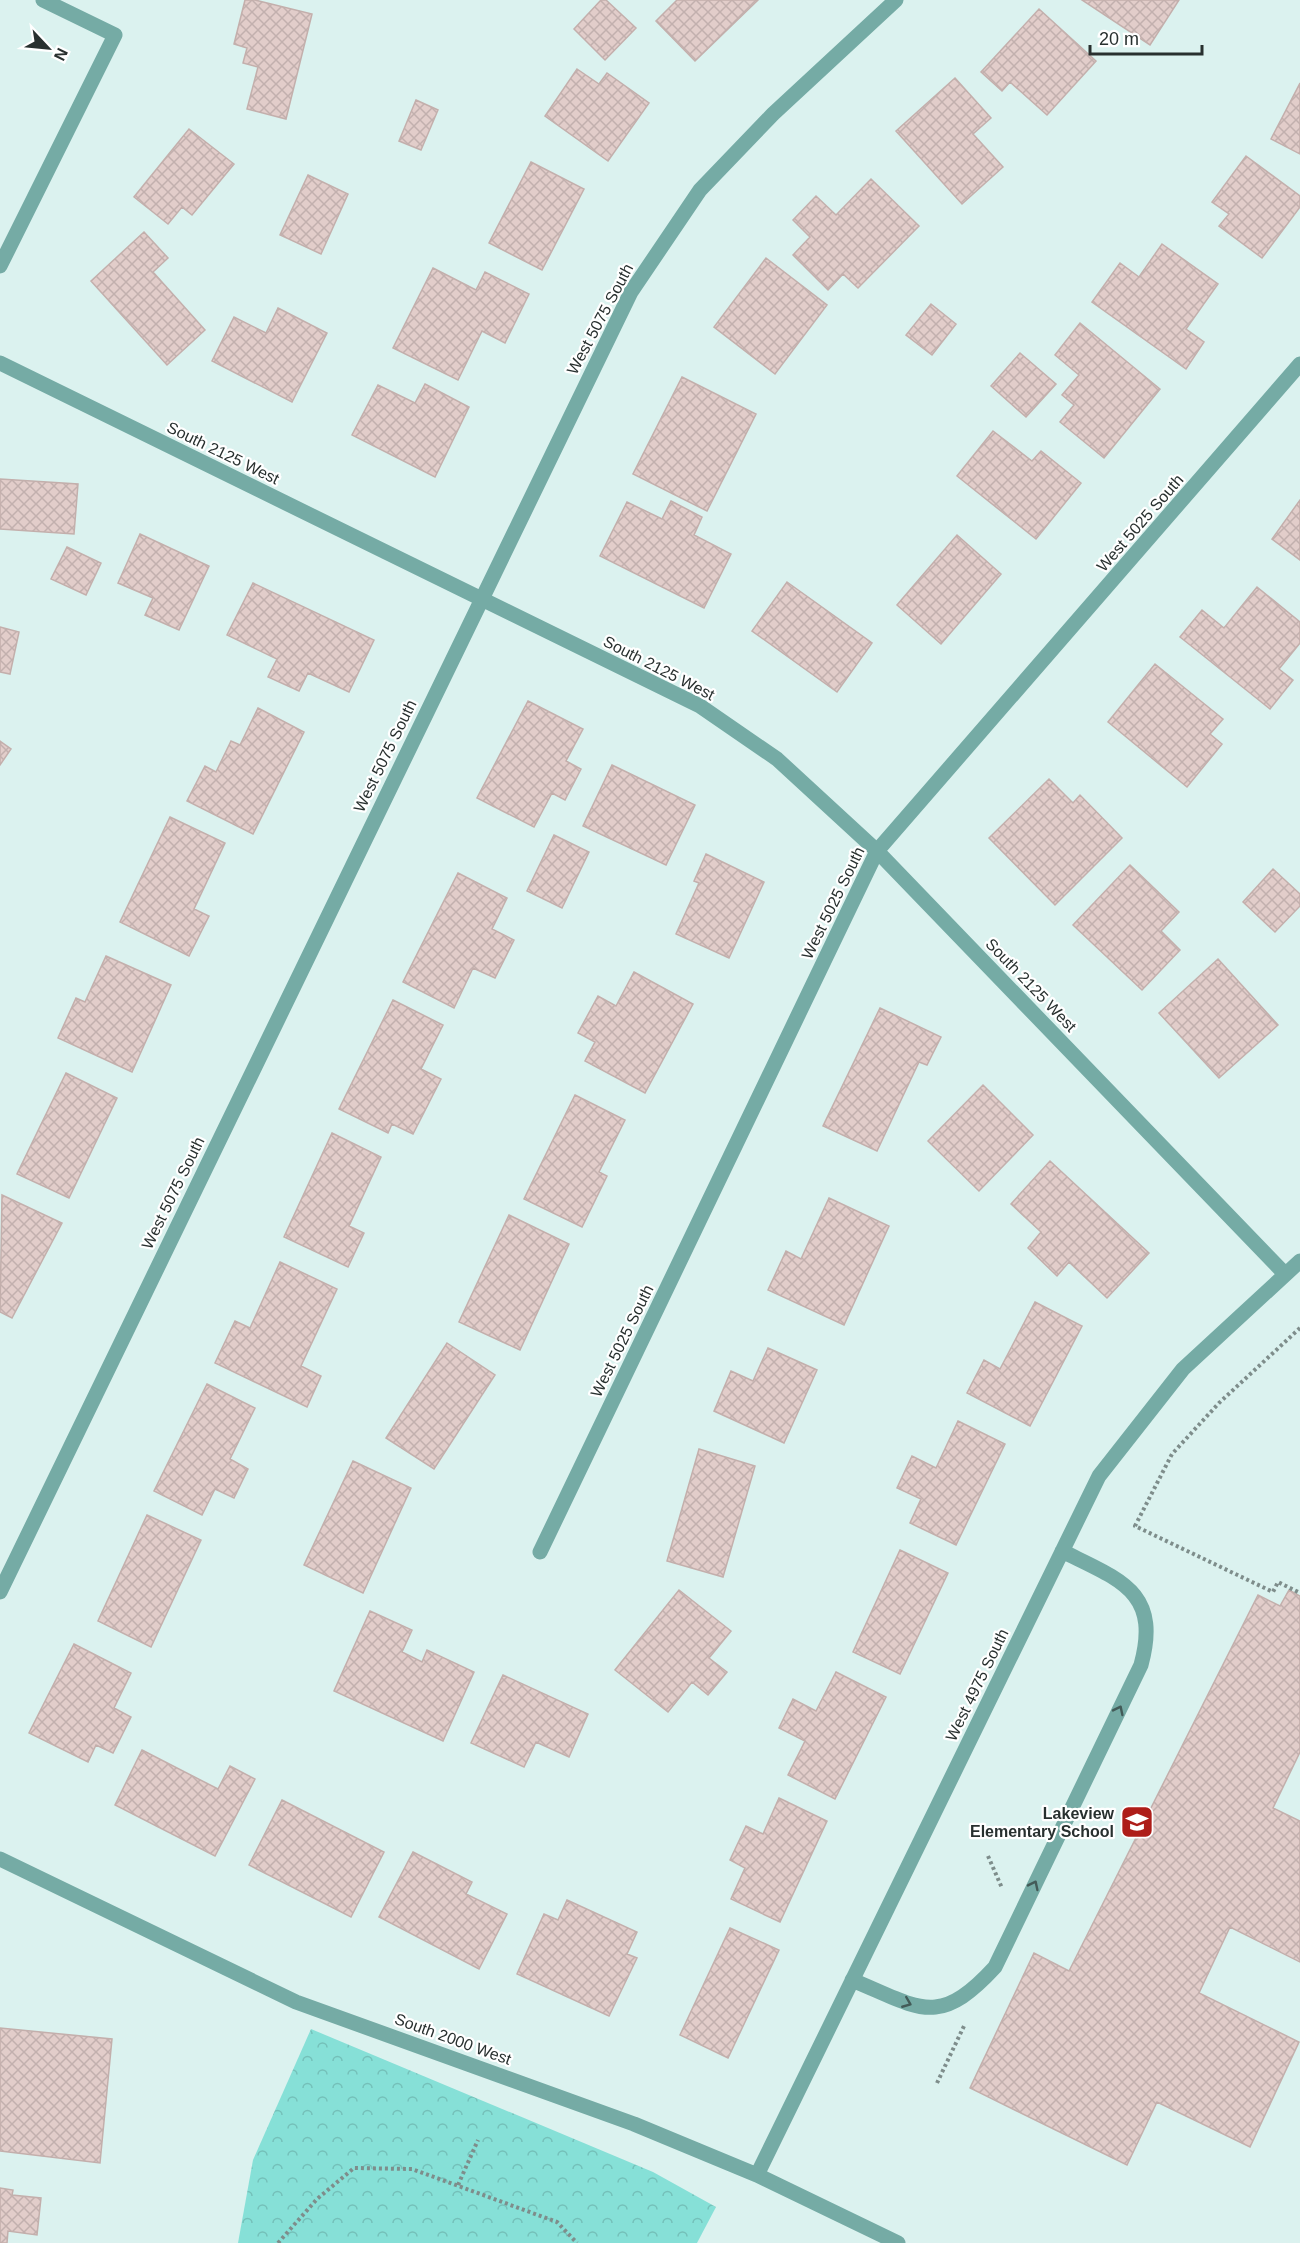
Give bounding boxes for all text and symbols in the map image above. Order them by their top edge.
north arrow [18,18,78,78]
scale bar [1090,18,1202,56]
text: 20 m [1099,29,1139,49]
text: N [51,45,71,63]
street label: West 5075 South [564,261,636,377]
street label: South 2125 West [164,419,282,488]
street label: West 5025 South [1093,471,1187,575]
street label: South 2125 West [601,633,718,704]
street label: West 5075 South [351,697,419,815]
street label: West 5025 South [799,844,867,962]
street label: South 2125 West [982,935,1080,1035]
street label: West 5075 South [139,1134,207,1252]
street label: West 5025 South [588,1282,656,1400]
street label: West 4975 South [943,1626,1011,1744]
one-way arrow [1112,1705,1124,1716]
school or university icon: Lakeview Elementary School [1119,1804,1155,1840]
place label: Lakeview Elementary School [970,1805,1115,1840]
one-way arrow [1027,1881,1039,1892]
one-way arrow [901,1995,911,2008]
street label: South 2000 West [393,2010,514,2068]

